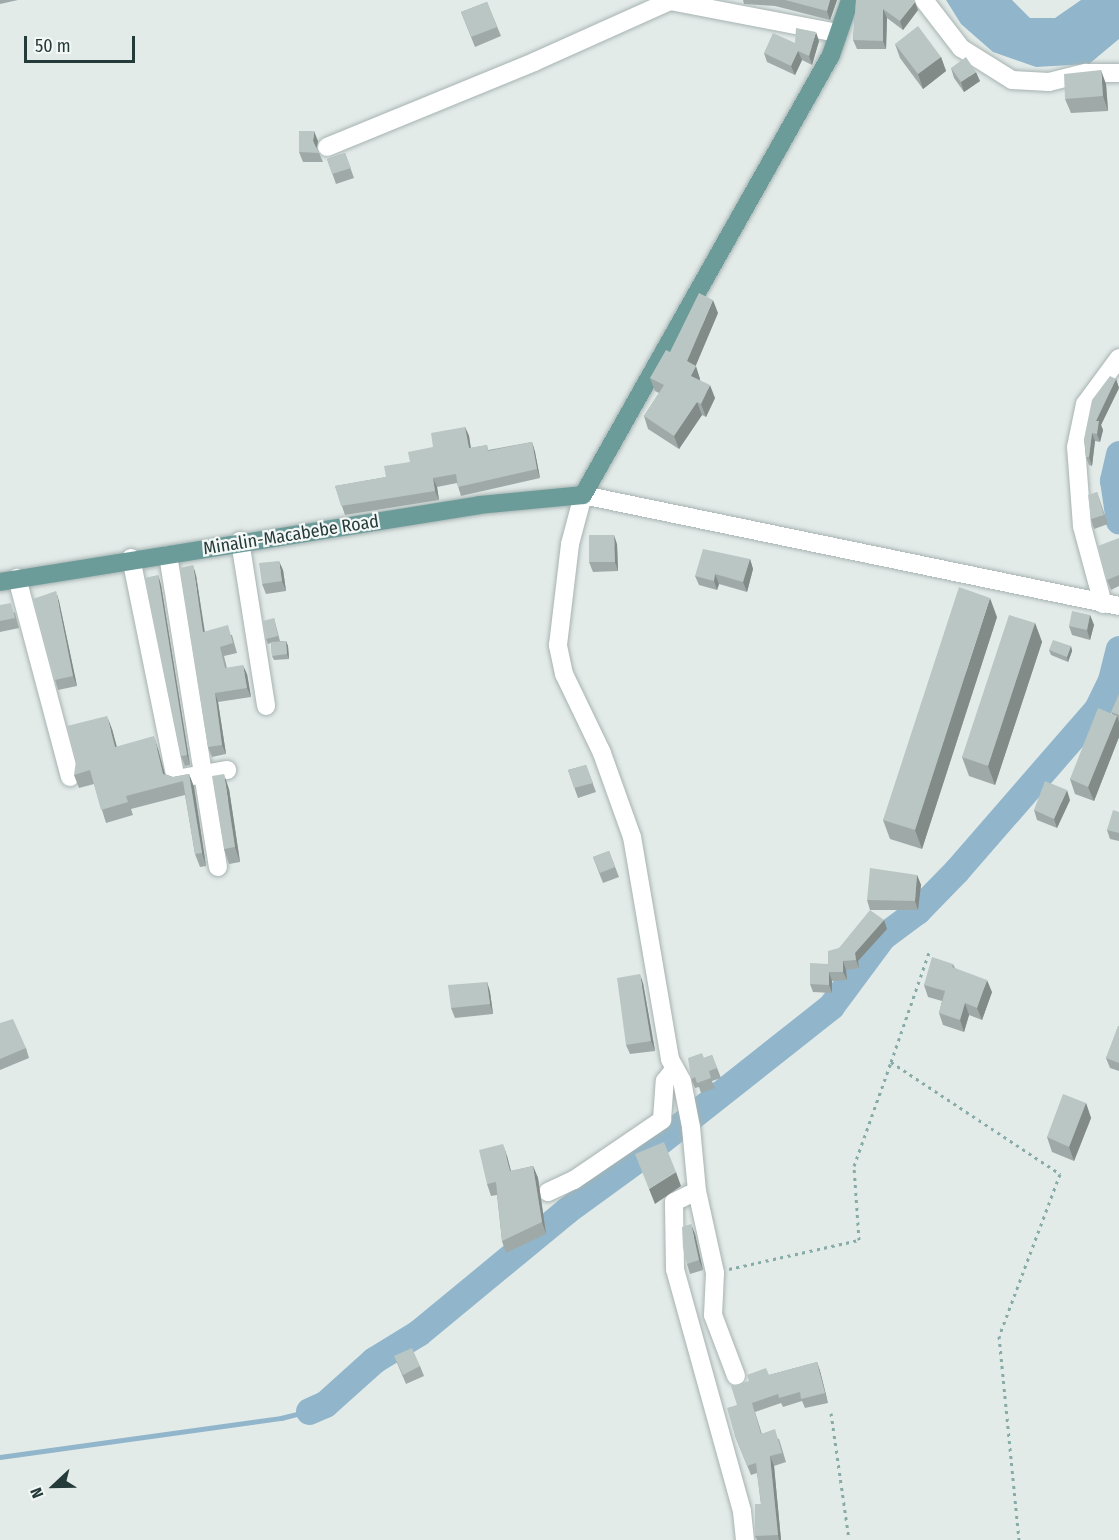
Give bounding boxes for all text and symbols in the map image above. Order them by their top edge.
scale bar [27,24,138,62]
text: 50 m [35,35,71,57]
street label: Minalin-Macabebe Road [202,510,380,560]
north arrow [24,1456,84,1516]
text: N [26,1485,47,1501]

